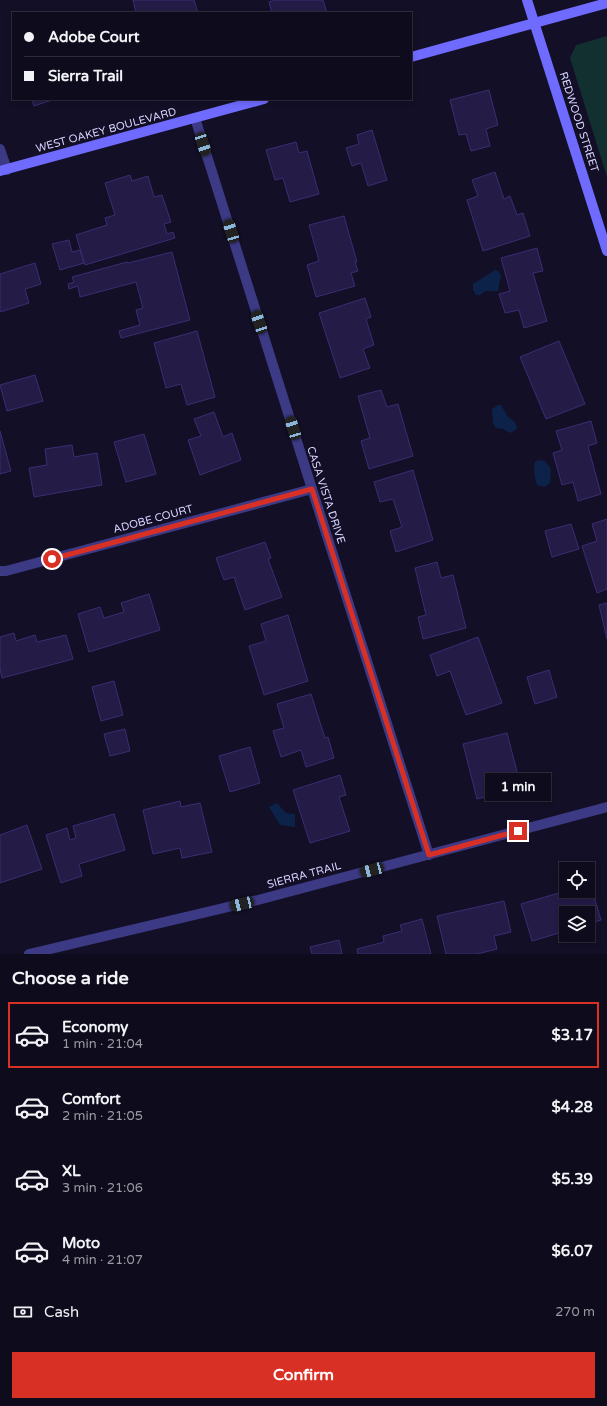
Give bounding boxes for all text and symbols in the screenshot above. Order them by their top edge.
text: Adobe Court [48,28,139,46]
text: Sierra Trail [48,67,123,85]
street label: REDWOOD STREET [557,70,601,174]
street label: WEST OAKEY BOULEVARD [34,105,178,155]
car [194,131,212,157]
car [222,218,240,244]
car [250,309,268,335]
car [284,415,302,441]
street label: CASA VISTA DRIVE [304,445,348,545]
street label: ADOBE COURT [112,502,195,536]
route start [43,550,61,568]
callout: 1 min [485,773,551,801]
text: 1 min [501,779,535,795]
route end [509,822,527,840]
street label: SIERRA TRAIL [266,859,343,891]
car [359,861,385,879]
map controls [559,862,595,942]
button: locate [559,862,595,898]
car [229,895,255,913]
button: layers [559,906,595,942]
text: Choose a ride [12,967,129,989]
icon: car [14,1017,50,1053]
text: Economy [62,1018,128,1036]
text: $3.17 [552,1026,593,1044]
text: 1 min · 21:04 [62,1036,143,1052]
icon: car [14,1089,50,1125]
text: Comfort [62,1090,121,1108]
text: $4.28 [552,1098,593,1116]
text: 2 min · 21:05 [62,1108,143,1124]
icon: car [14,1161,50,1197]
text: XL [62,1162,81,1180]
text: $5.39 [552,1170,593,1188]
text: 3 min · 21:06 [62,1180,143,1196]
icon: car [14,1233,50,1269]
text: Moto [62,1234,100,1252]
text: $6.07 [552,1242,593,1260]
text: 4 min · 21:07 [62,1252,143,1268]
icon: cash [12,1301,34,1323]
text: Cash [44,1303,79,1321]
text: 270 m [555,1304,595,1320]
button: Confirm [12,1352,595,1398]

